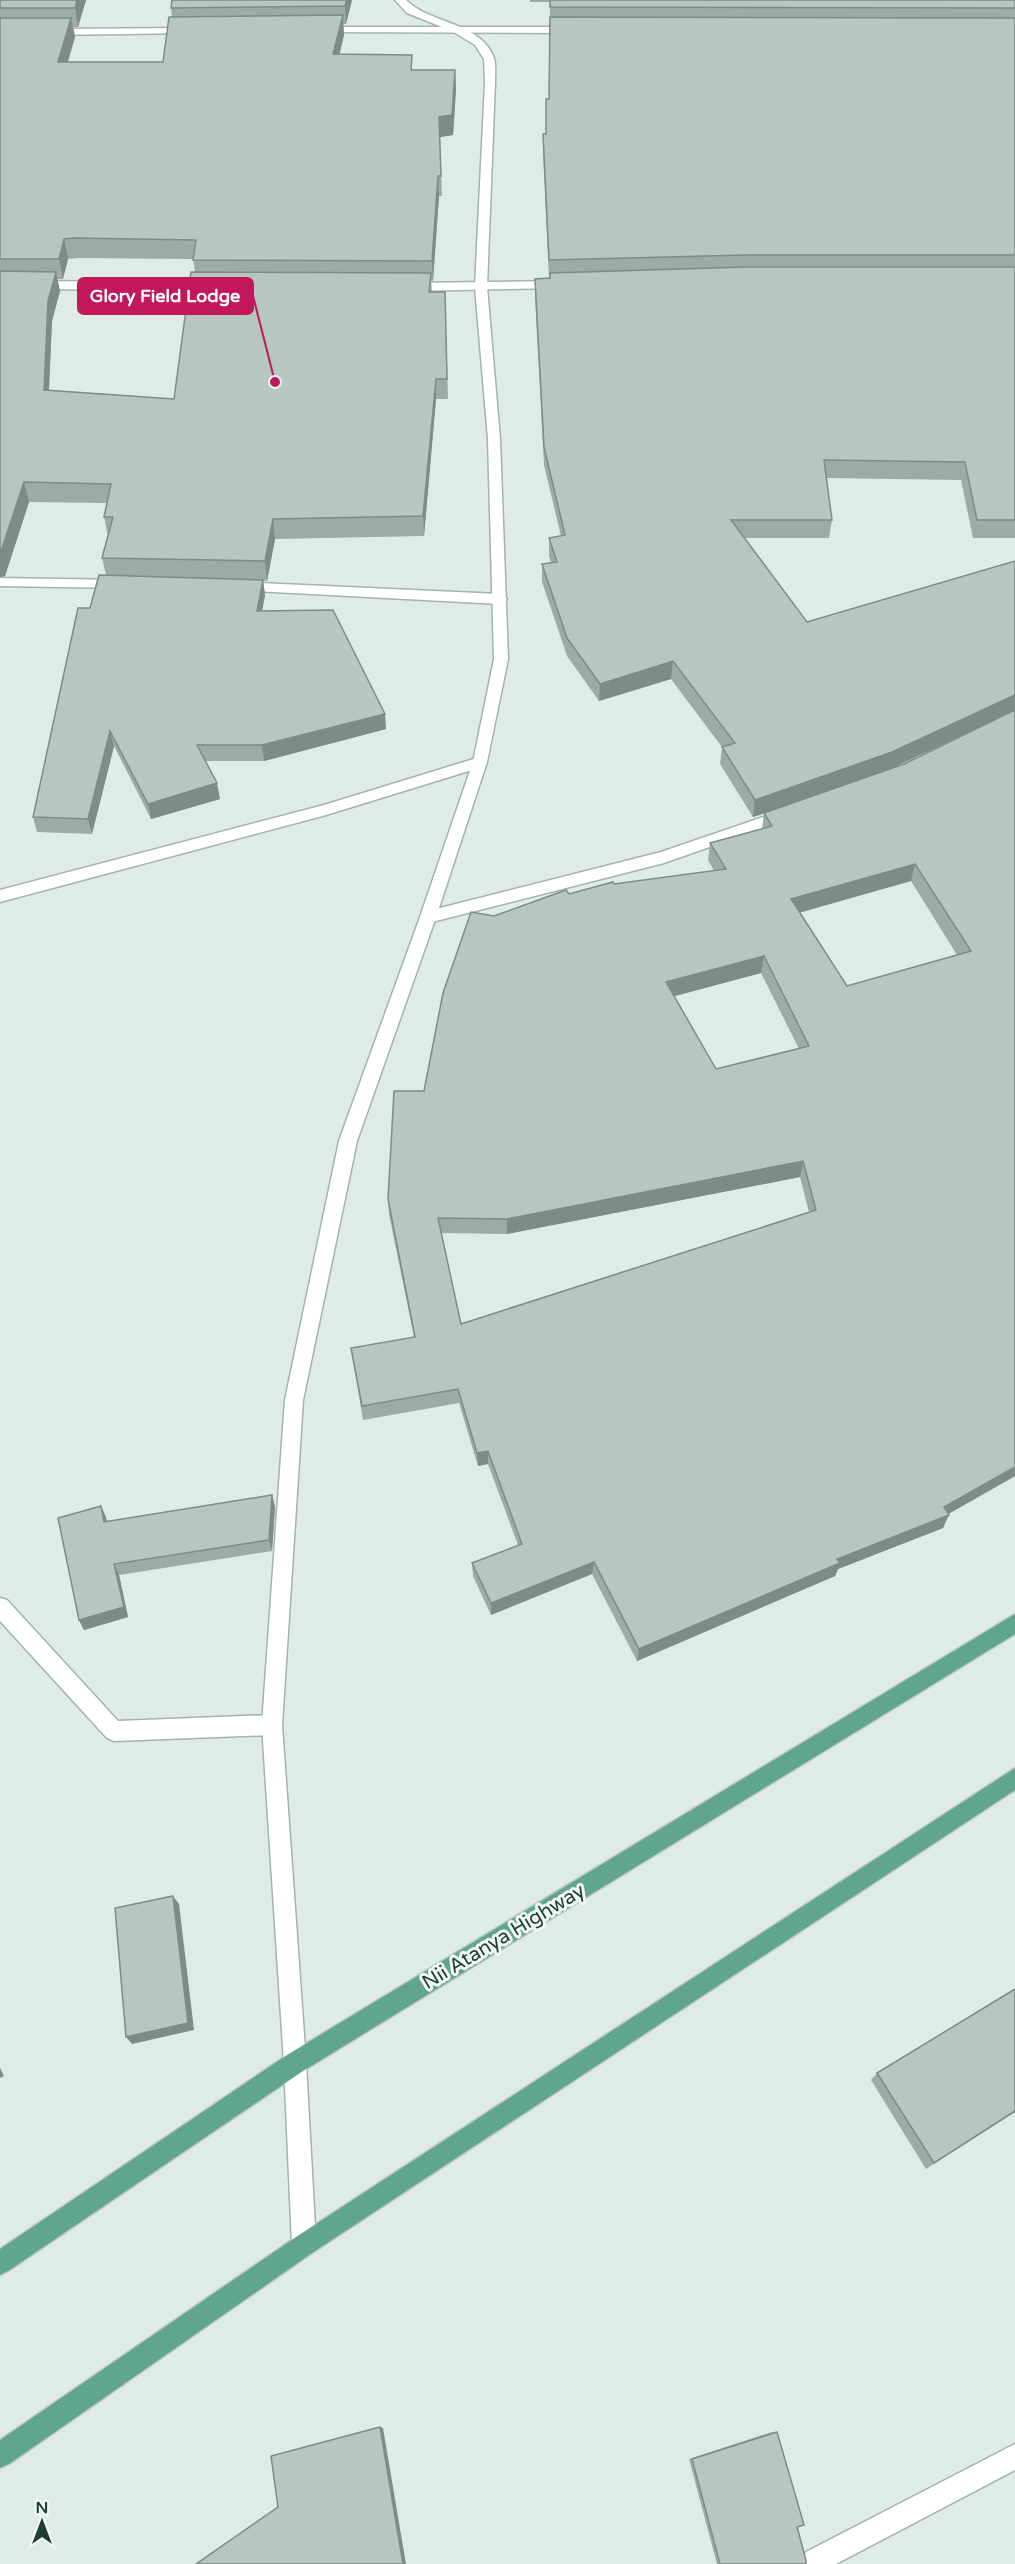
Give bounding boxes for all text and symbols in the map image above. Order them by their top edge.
callout: Glory Field Lodge [78,278,253,314]
text: Glory Field Lodge [90,285,240,307]
street label: Nii Atanya Highway [418,1879,589,1995]
north arrow [12,2492,72,2552]
text: N [36,2498,48,2518]

